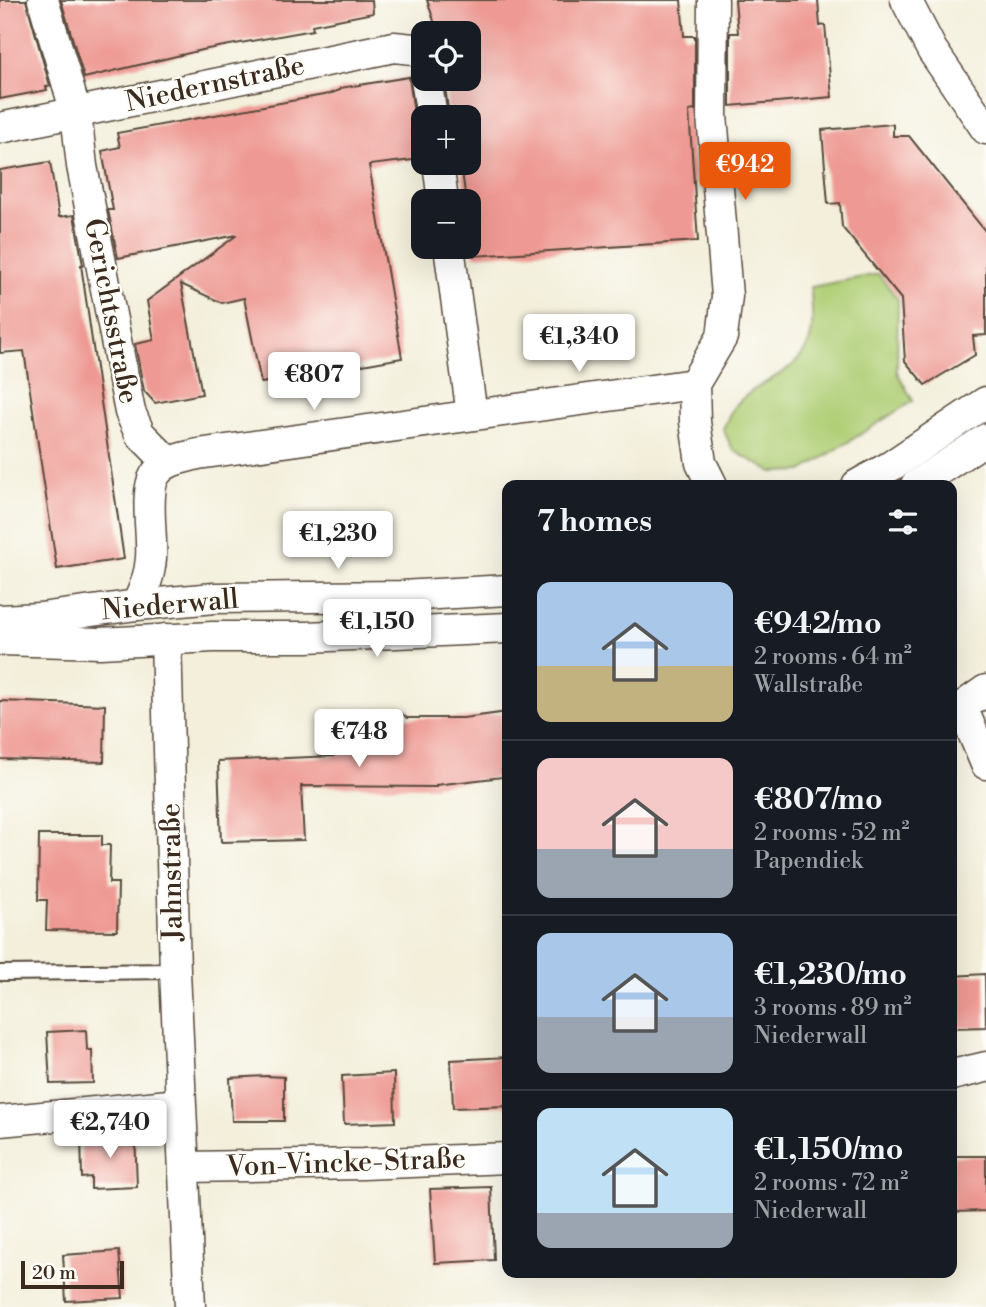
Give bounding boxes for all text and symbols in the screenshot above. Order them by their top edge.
map controls [411,21,481,259]
button: locate [411,21,481,91]
street label: Niedernstraße [122,48,308,120]
button: + [411,105,481,175]
pin: €942 [704,142,786,202]
text: €942 [716,151,774,179]
button: − [411,189,481,259]
street label: Gerichtsstraße [76,215,146,407]
pin: €1,340 [522,314,636,374]
text: €1,340 [539,323,619,351]
pin: €807 [273,352,355,412]
text: €807 [284,361,344,389]
text: 7 homes [537,503,652,541]
icon: filters [884,503,922,541]
pin: €1,230 [281,512,395,571]
text: €1,230 [299,520,377,548]
street label: Niederwall [100,582,240,628]
pin: €1,150 [320,600,434,659]
text: €942/mo [754,605,882,643]
text: €1,150 [339,608,415,636]
icon: home [593,610,677,694]
text: 2 rooms · 64 m² [754,643,912,671]
text: Wallstraße [754,671,863,699]
pin: €748 [318,710,400,769]
text: €748 [330,718,388,746]
text: €807/mo [754,781,883,819]
icon: home [593,786,677,870]
street label: Jahnstraße [153,803,191,942]
text: 2 rooms · 52 m² [754,819,910,847]
text: Papendiek [754,847,863,875]
text: €1,230/mo [754,956,907,994]
icon: home [593,961,677,1045]
text: 3 rooms · 89 m² [754,994,911,1022]
text: Niederwall [754,1022,867,1050]
pin: €2,740 [53,1100,167,1160]
text: €2,740 [70,1109,150,1137]
text: €1,150/mo [754,1131,903,1169]
icon: home [593,1136,677,1220]
street label: Von-Vincke-Straße [225,1141,466,1185]
text: 2 rooms · 72 m² [754,1169,908,1197]
text: Niederwall [754,1197,867,1225]
scale bar [21,1258,124,1290]
text: 20 m [32,1261,76,1285]

